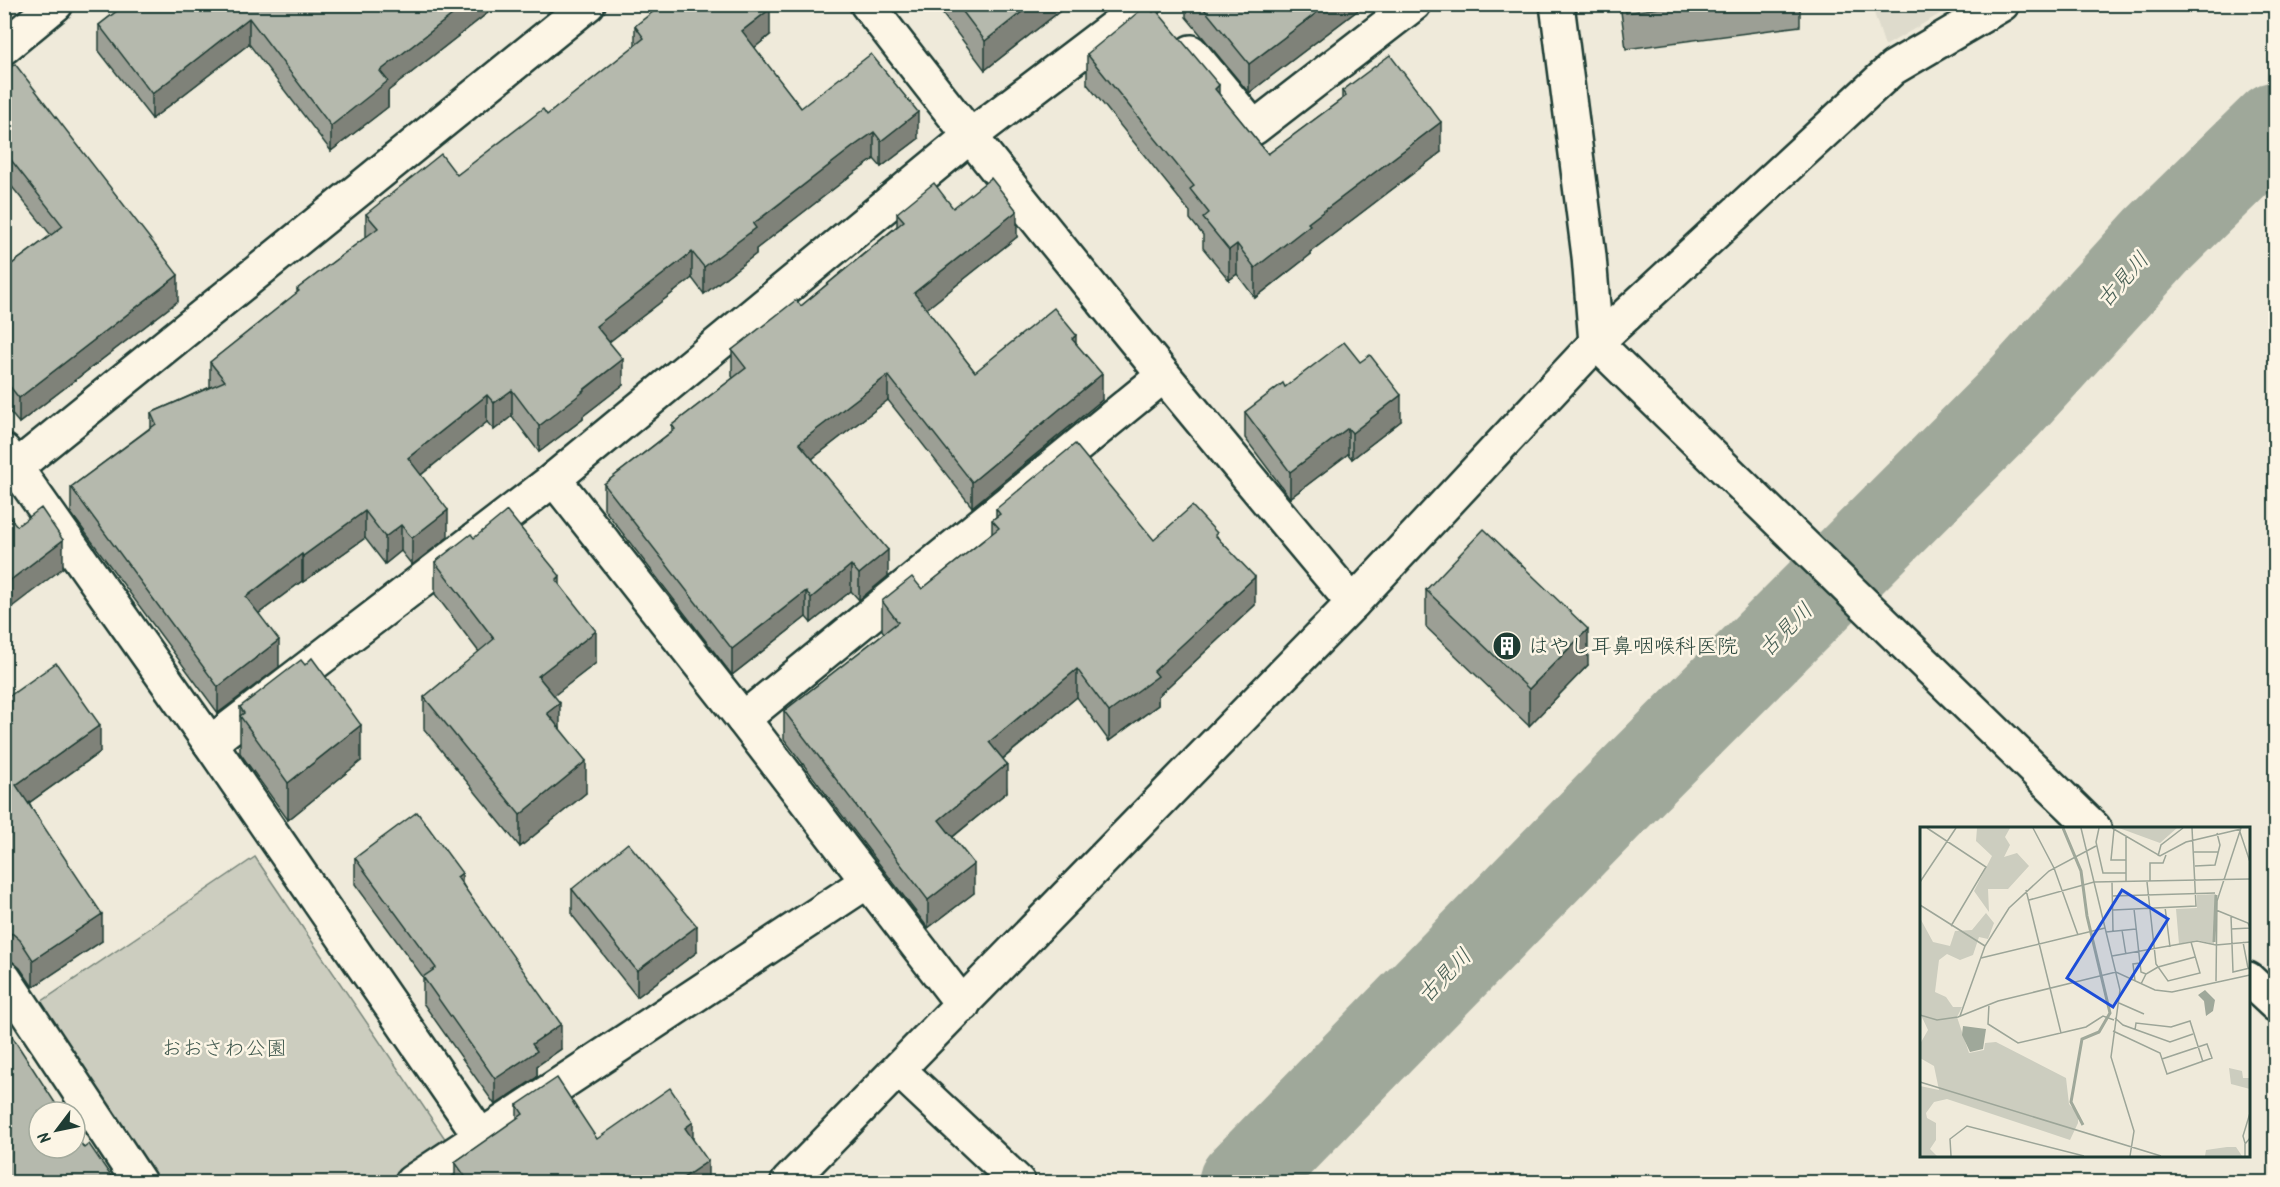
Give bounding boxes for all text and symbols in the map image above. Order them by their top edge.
water label: 古見川 [2089,244,2159,317]
water label: 古見川 [1751,595,1822,666]
building icon: はやし耳鼻咽喉科医院 [1491,630,1523,662]
place label: はやし耳鼻咽喉科医院 [1528,631,1738,664]
inset map [1920,827,2250,1157]
water label: 古見川 [1410,941,1481,1013]
park label: おおさわ公園 [161,1033,287,1066]
north arrow [27,1100,87,1160]
text: N [32,1126,59,1148]

